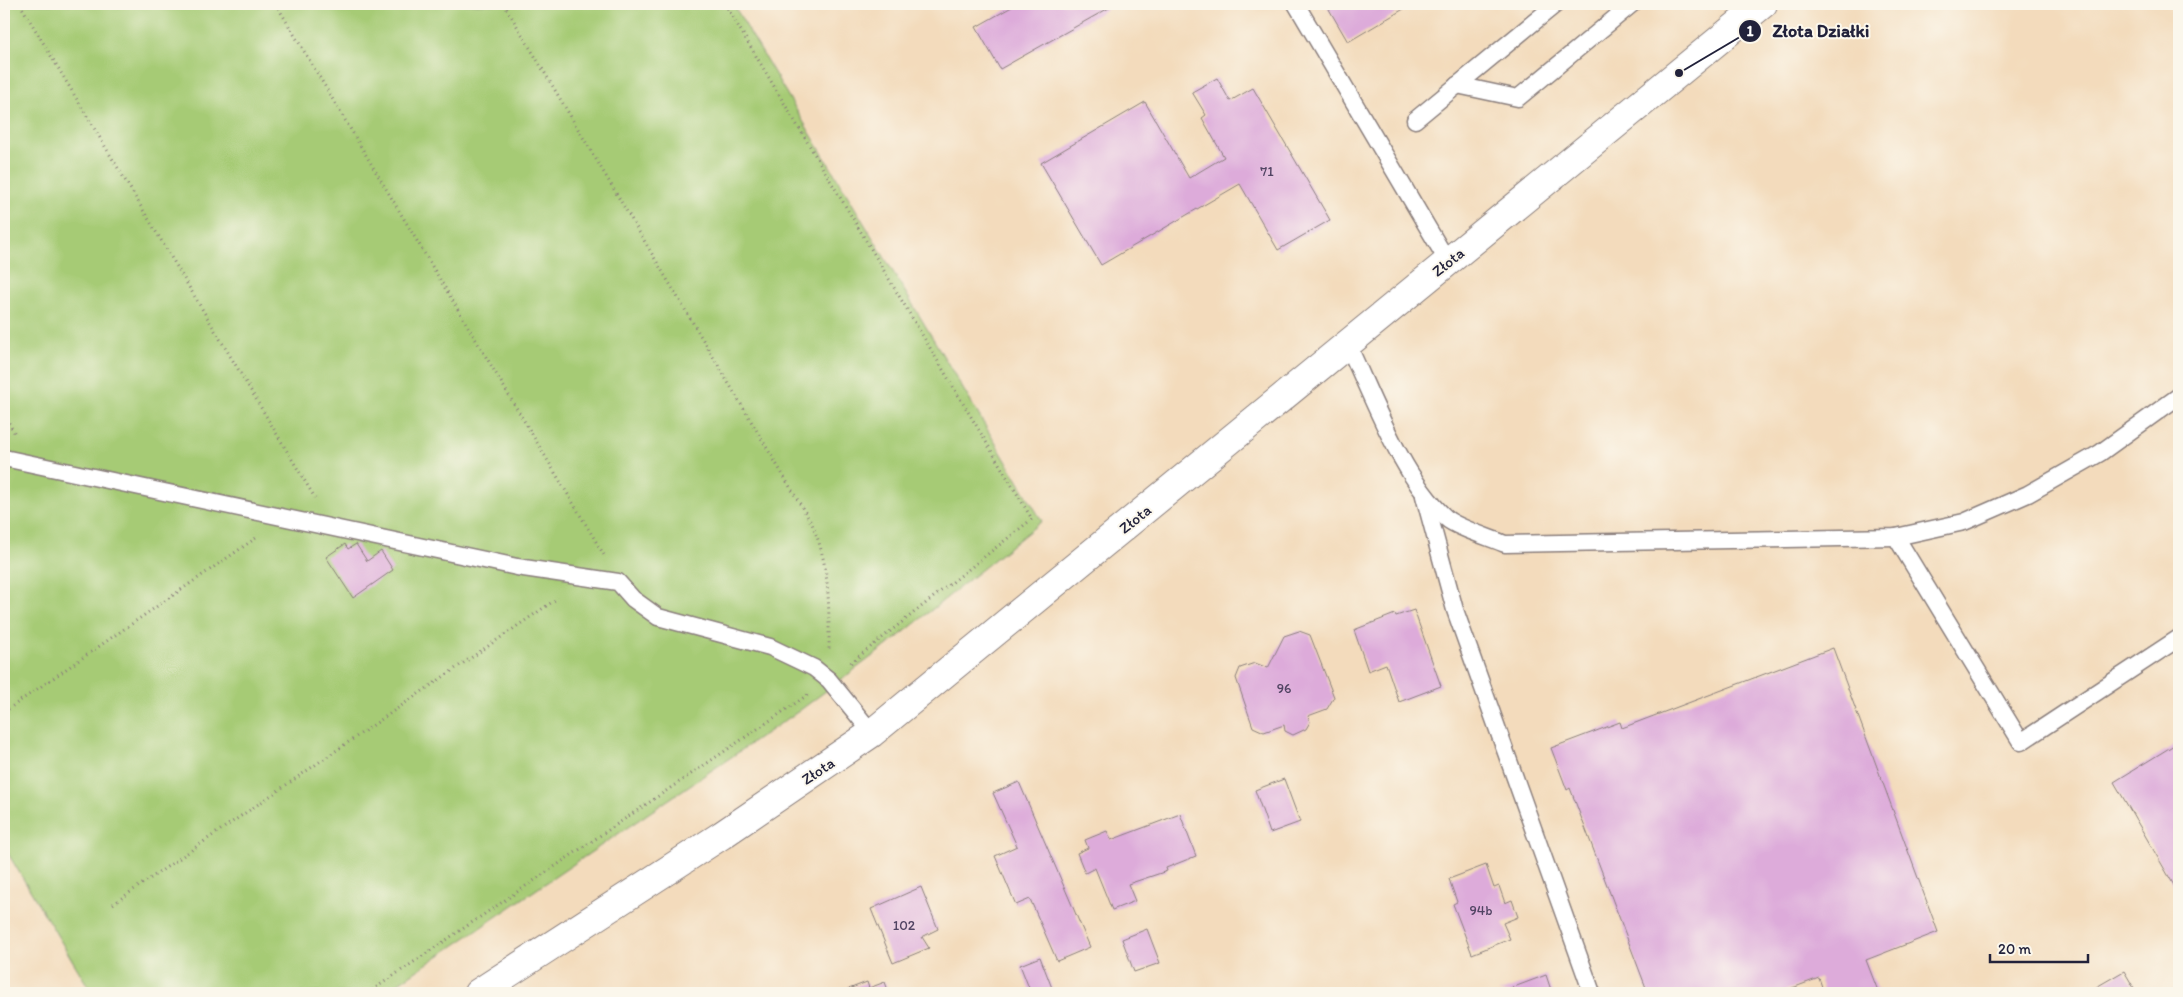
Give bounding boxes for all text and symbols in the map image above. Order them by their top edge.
callout: Złota Działki [1737,14,1879,47]
text: Złota Działki [1773,20,1869,42]
text: 1 [1747,22,1754,40]
house number: 71 [1260,163,1274,180]
street label: Złota [1428,243,1468,281]
street label: Złota [1115,500,1155,538]
house number: 96 [1277,680,1291,697]
street label: Złota [798,753,838,789]
house number: 94b [1469,902,1493,919]
house number: 102 [893,917,916,934]
scale bar [1990,932,2088,964]
text: 20 m [1998,940,2032,958]

